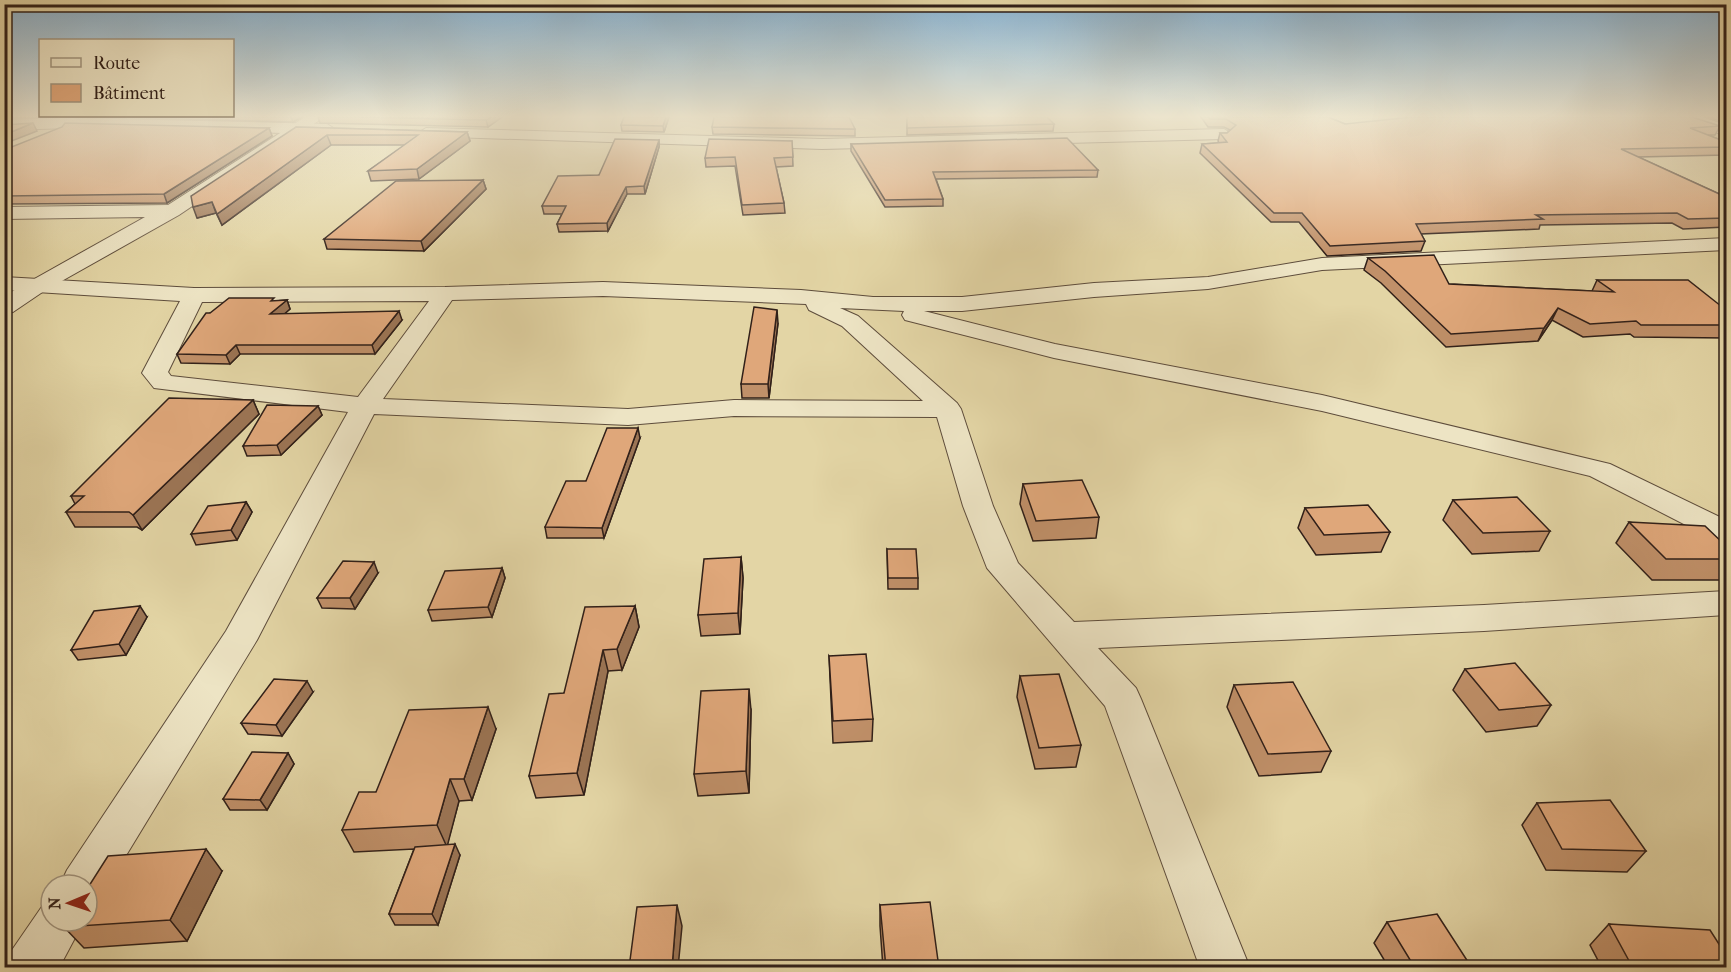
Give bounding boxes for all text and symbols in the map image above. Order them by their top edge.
legend [39,39,234,117]
text: Route [93,53,140,74]
text: Bâtiment [93,83,166,104]
north arrow [39,873,99,933]
text: N [45,896,64,910]

